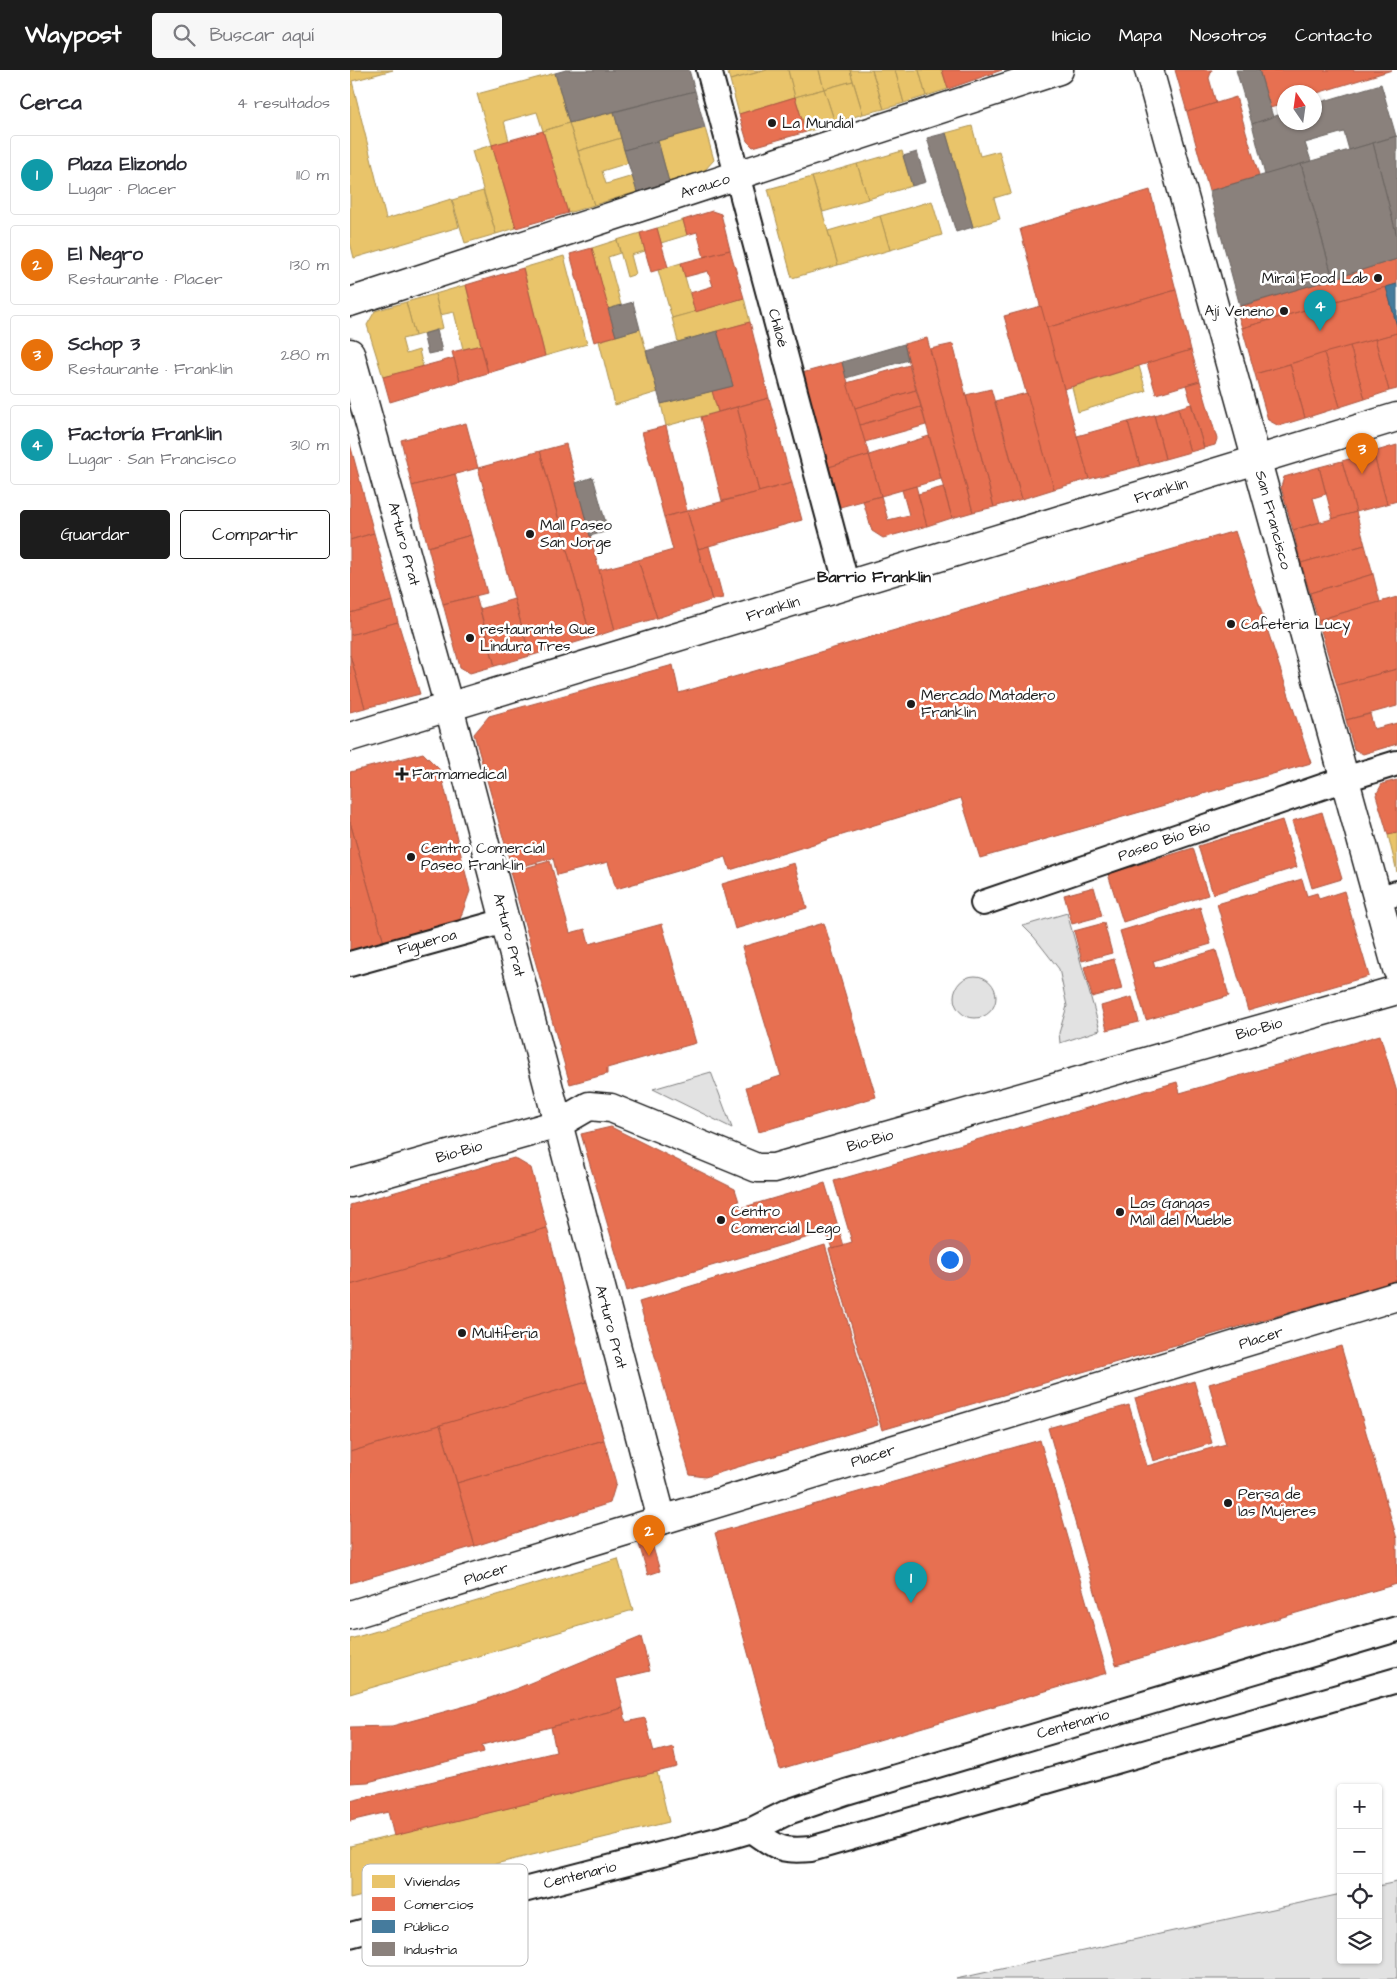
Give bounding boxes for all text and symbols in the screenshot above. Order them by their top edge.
search box [152,13,502,58]
text: Waypost [25,18,122,52]
icon: search [170,21,198,49]
text: Buscar aquí [210,22,314,49]
text: Inicio [1052,23,1091,48]
text: Mapa [1119,23,1162,48]
text: Nosotros [1190,23,1267,48]
text: Contacto [1295,23,1372,48]
north arrow [1277,85,1322,130]
text: Cerca [20,88,82,117]
text: 4 resultados [237,92,330,114]
place label: La Mundial [782,113,854,134]
marker: La Mundial [766,117,778,129]
text: Plaza Elizondo [68,151,187,178]
text: 1 [36,164,38,186]
text: 110 m [296,164,329,186]
street label: Arauco [677,168,733,204]
text: Lugar · Placer [68,178,176,200]
text: El Negro [68,241,143,268]
text: 2 [32,254,42,276]
text: 130 m [290,254,329,276]
text: Restaurante · Placer [68,268,222,290]
place label: Mirai Food Lab [1262,268,1369,289]
marker: Mirai Food Lab [1372,272,1384,284]
pin: 4 [1304,290,1336,331]
place label: Ají Veneno [1204,301,1275,322]
marker: Ají Veneno [1278,305,1290,317]
street label: Chiloé [763,306,793,350]
text: Schop 3 [68,331,140,358]
text: 3 [33,344,41,366]
text: 280 m [281,344,329,366]
text: Restaurante · Franklin [68,358,233,380]
text: Factoría Franklin [68,421,222,448]
pin: 3 [1346,433,1378,474]
text: 4 [32,434,42,456]
text: 310 m [290,434,329,456]
text: Lugar · San Francisco [68,448,236,470]
street label: San Francisco [1250,468,1296,572]
street label: Franklin [1132,473,1191,509]
street label: Arturo Prat [383,500,425,588]
button: Guardar [20,510,170,559]
button: Compartir [180,510,330,559]
place label: Mall Paseo San Jorge [540,515,613,554]
marker: Mall Paseo San Jorge [524,528,536,540]
district label: Barrio Franklin [817,566,931,588]
street label: Franklin [744,591,803,627]
place label: Cafeteria Lucy [1241,614,1350,636]
marker: Cafeteria Lucy [1225,618,1237,630]
place label: restaurante Que Lindura Tres [480,619,595,657]
marker: restaurante Que Lindura Tres [464,632,476,644]
place label: Mercado Matadero Franklin [921,685,1056,723]
marker: Mercado Matadero Franklin [905,698,917,710]
place label: Farmamedical [412,764,507,785]
marker: Farmamedical [396,768,408,780]
street label: Paseo Bío Bío [1115,815,1213,867]
place label: Centro Comercial Paseo Franklin [421,838,545,876]
marker: Centro Comercial Paseo Franklin [405,851,417,863]
street label: Arturo Prat [488,891,530,979]
street label: Figueroa [395,924,460,961]
street label: Bio-Bio [1233,1012,1285,1046]
street label: Bio-Bio [844,1124,896,1158]
street label: Bio-Bio [433,1135,485,1169]
place label: Las Gangas Mall del Mueble [1130,1193,1232,1231]
place label: Centro Comercial Lego [731,1201,841,1240]
marker: Las Gangas Mall del Mueble [1114,1206,1126,1218]
marker: Centro Comercial Lego [715,1214,727,1226]
your location [937,1247,963,1273]
street label: Arturo Prat [590,1283,632,1371]
street label: Placer [1236,1321,1286,1355]
place label: Multiferia [472,1323,538,1344]
marker: Multiferia [456,1327,468,1339]
street label: Placer [848,1439,898,1473]
place label: Persa de las Mujeres [1238,1484,1317,1522]
marker: Persa de las Mujeres [1222,1497,1234,1509]
pin: 2 [633,1515,665,1556]
street label: Placer [461,1557,511,1591]
pin: 1 [895,1562,927,1603]
street label: Centenario [1034,1703,1112,1744]
map controls [1337,1784,1382,1964]
button: + [1337,1784,1382,1829]
button: − [1337,1829,1382,1874]
street label: Centenario [541,1856,619,1894]
legend [362,1864,528,1966]
text: Viviendas [404,1872,460,1892]
button: locate [1337,1874,1382,1919]
text: Comercios [404,1895,474,1915]
text: Público [404,1917,449,1937]
button: layers [1337,1919,1382,1964]
text: Industria [404,1940,457,1960]

